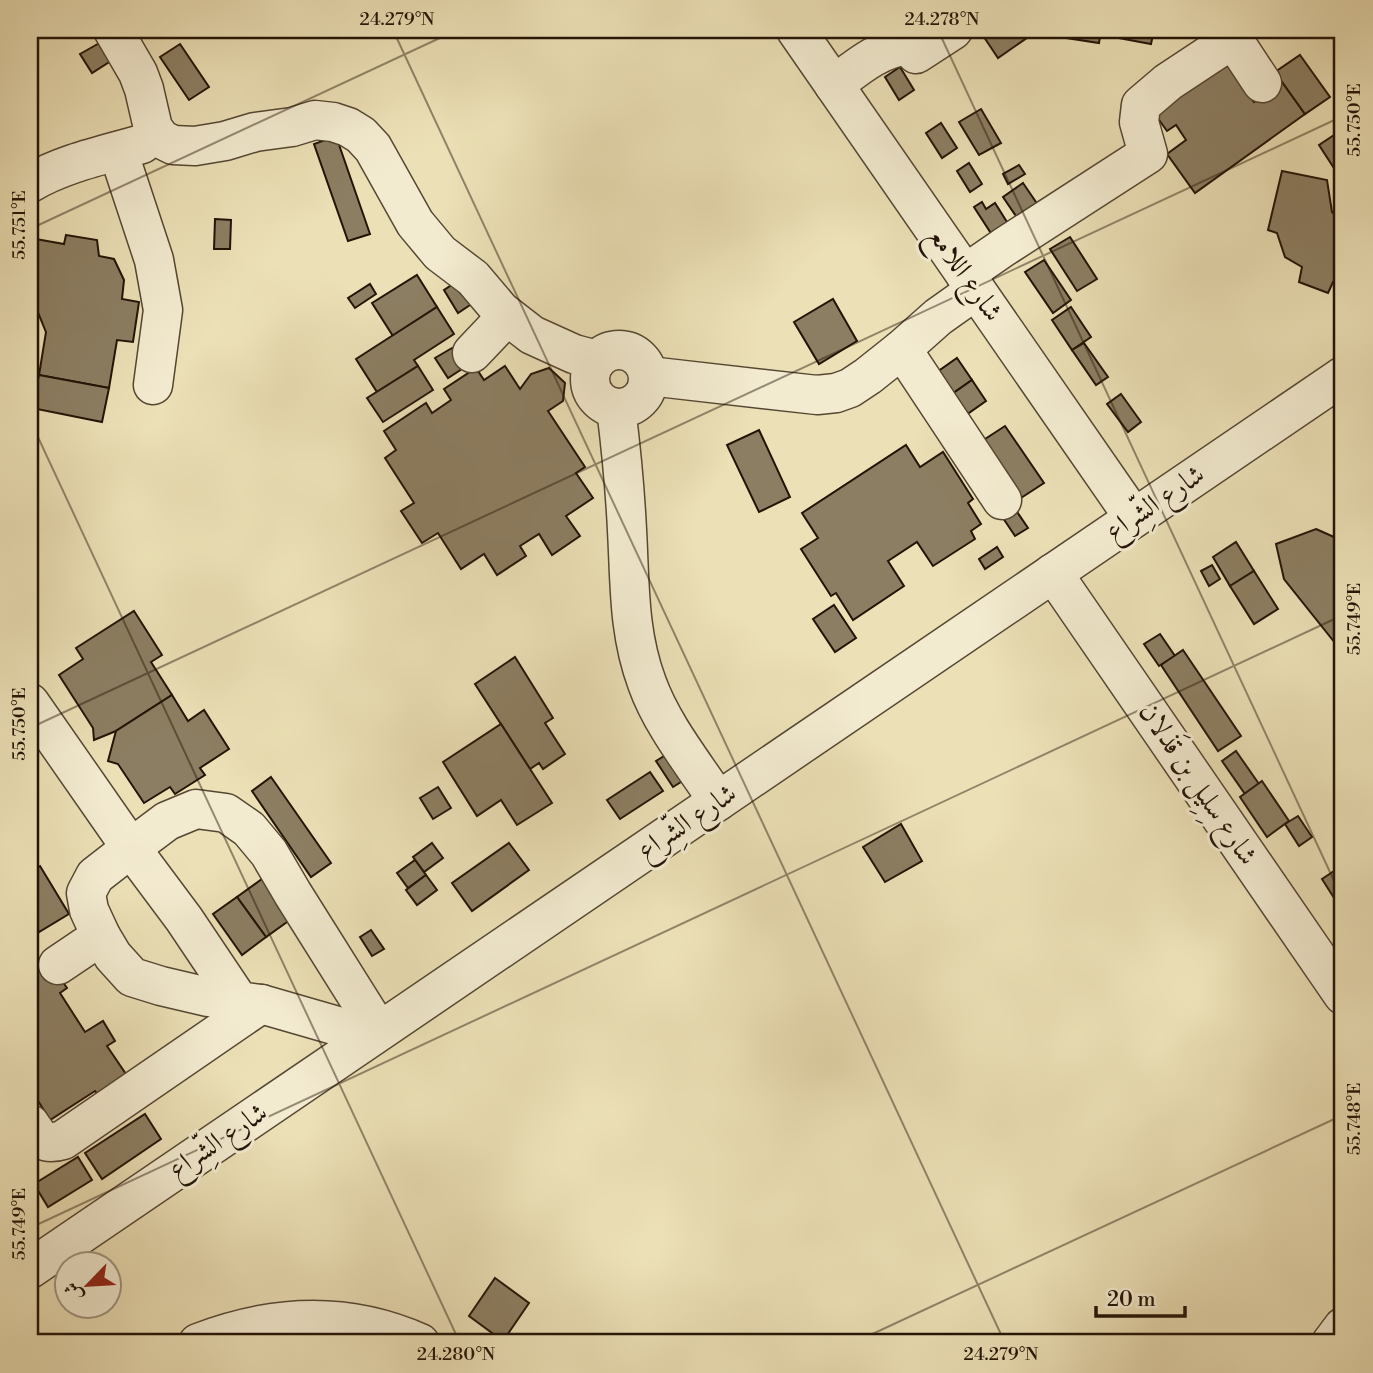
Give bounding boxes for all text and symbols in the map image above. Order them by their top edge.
text: 24.279°N [360,8,435,31]
text: 24.278°N [904,8,980,31]
text: 55.750°E [1343,83,1366,157]
text: 55.751°E [8,190,31,260]
street label: شارع اللامع [914,220,1010,332]
street label: شارع الشِّراع [1097,454,1214,553]
text: 55.749°E [1343,583,1366,655]
text: 55.750°E [8,687,31,761]
street label: شارع سِلِيل بن قَذلان [1127,694,1269,875]
street label: شارع الشِّراع [629,773,746,872]
text: 55.748°E [1343,1083,1366,1155]
street label: شارع الشِّراع [160,1092,277,1191]
text: 55.749°E [8,1188,31,1260]
north arrow [52,1250,122,1320]
scale bar [1096,1275,1186,1319]
text: ش [59,1278,88,1305]
text: 20 m [1107,1287,1156,1313]
text: 24.280°N [417,1343,496,1366]
text: 24.279°N [964,1343,1039,1366]

